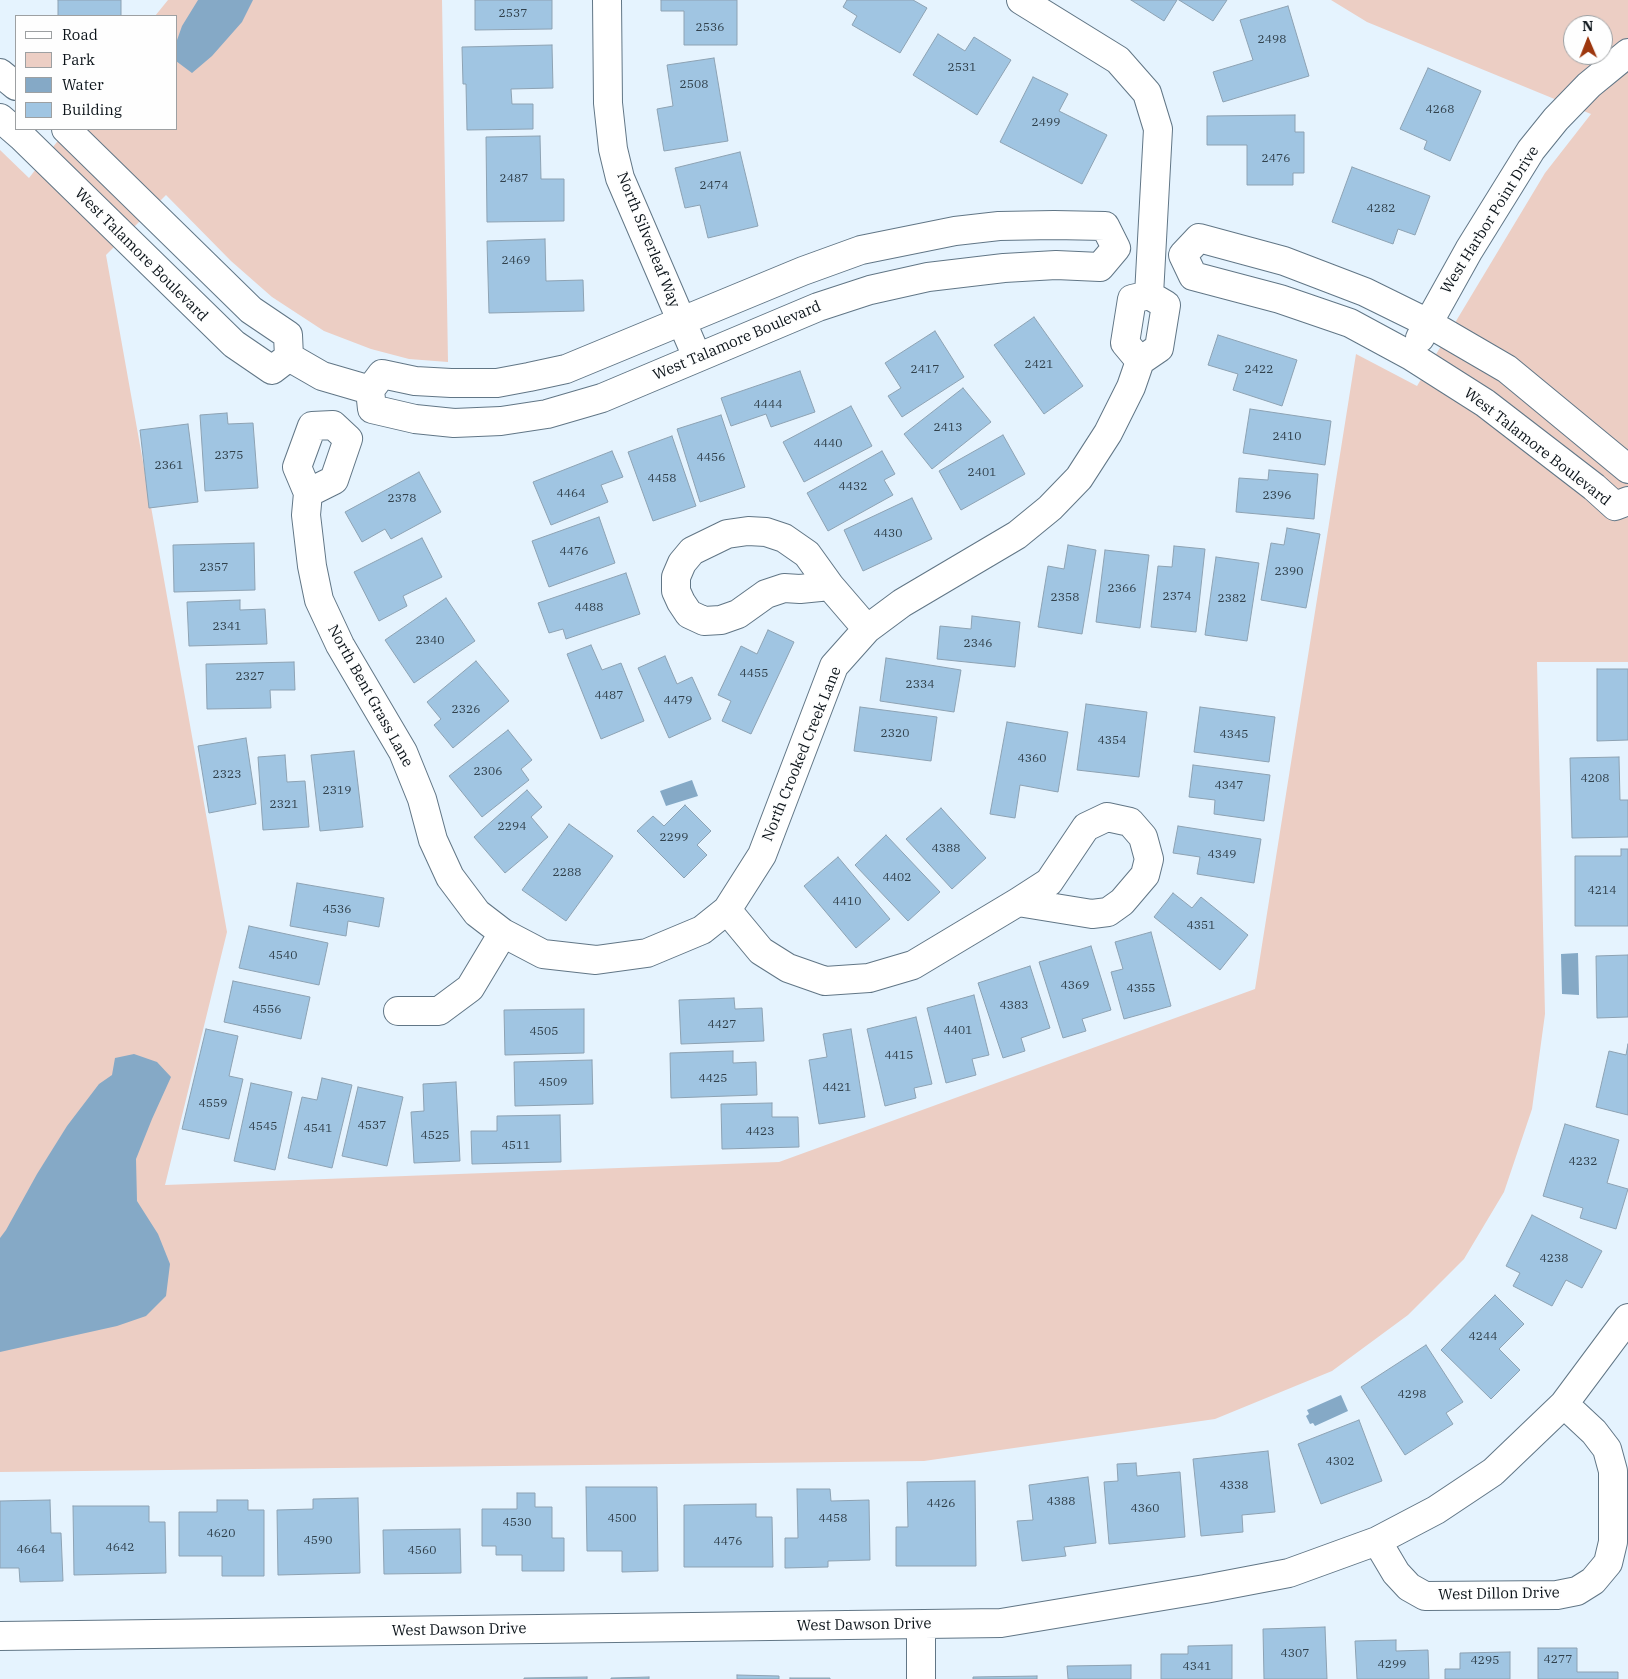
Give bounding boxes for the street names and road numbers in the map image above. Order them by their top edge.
street label: West Harbor Point Drive [1437,143,1543,297]
street label: North Silverleaf Way [613,170,683,310]
street label: West Talamore Boulevard [71,185,211,325]
street label: West Talamore Boulevard [650,297,824,385]
street label: West Talamore Boulevard [1460,384,1614,510]
street label: North Bent Grass Lane [323,622,417,770]
street label: North Crooked Creek Lane [759,664,845,844]
street label: West Dillon Drive [1438,1584,1560,1604]
street label: West Dawson Drive [796,1615,932,1635]
street label: West Dawson Drive [391,1620,527,1640]

